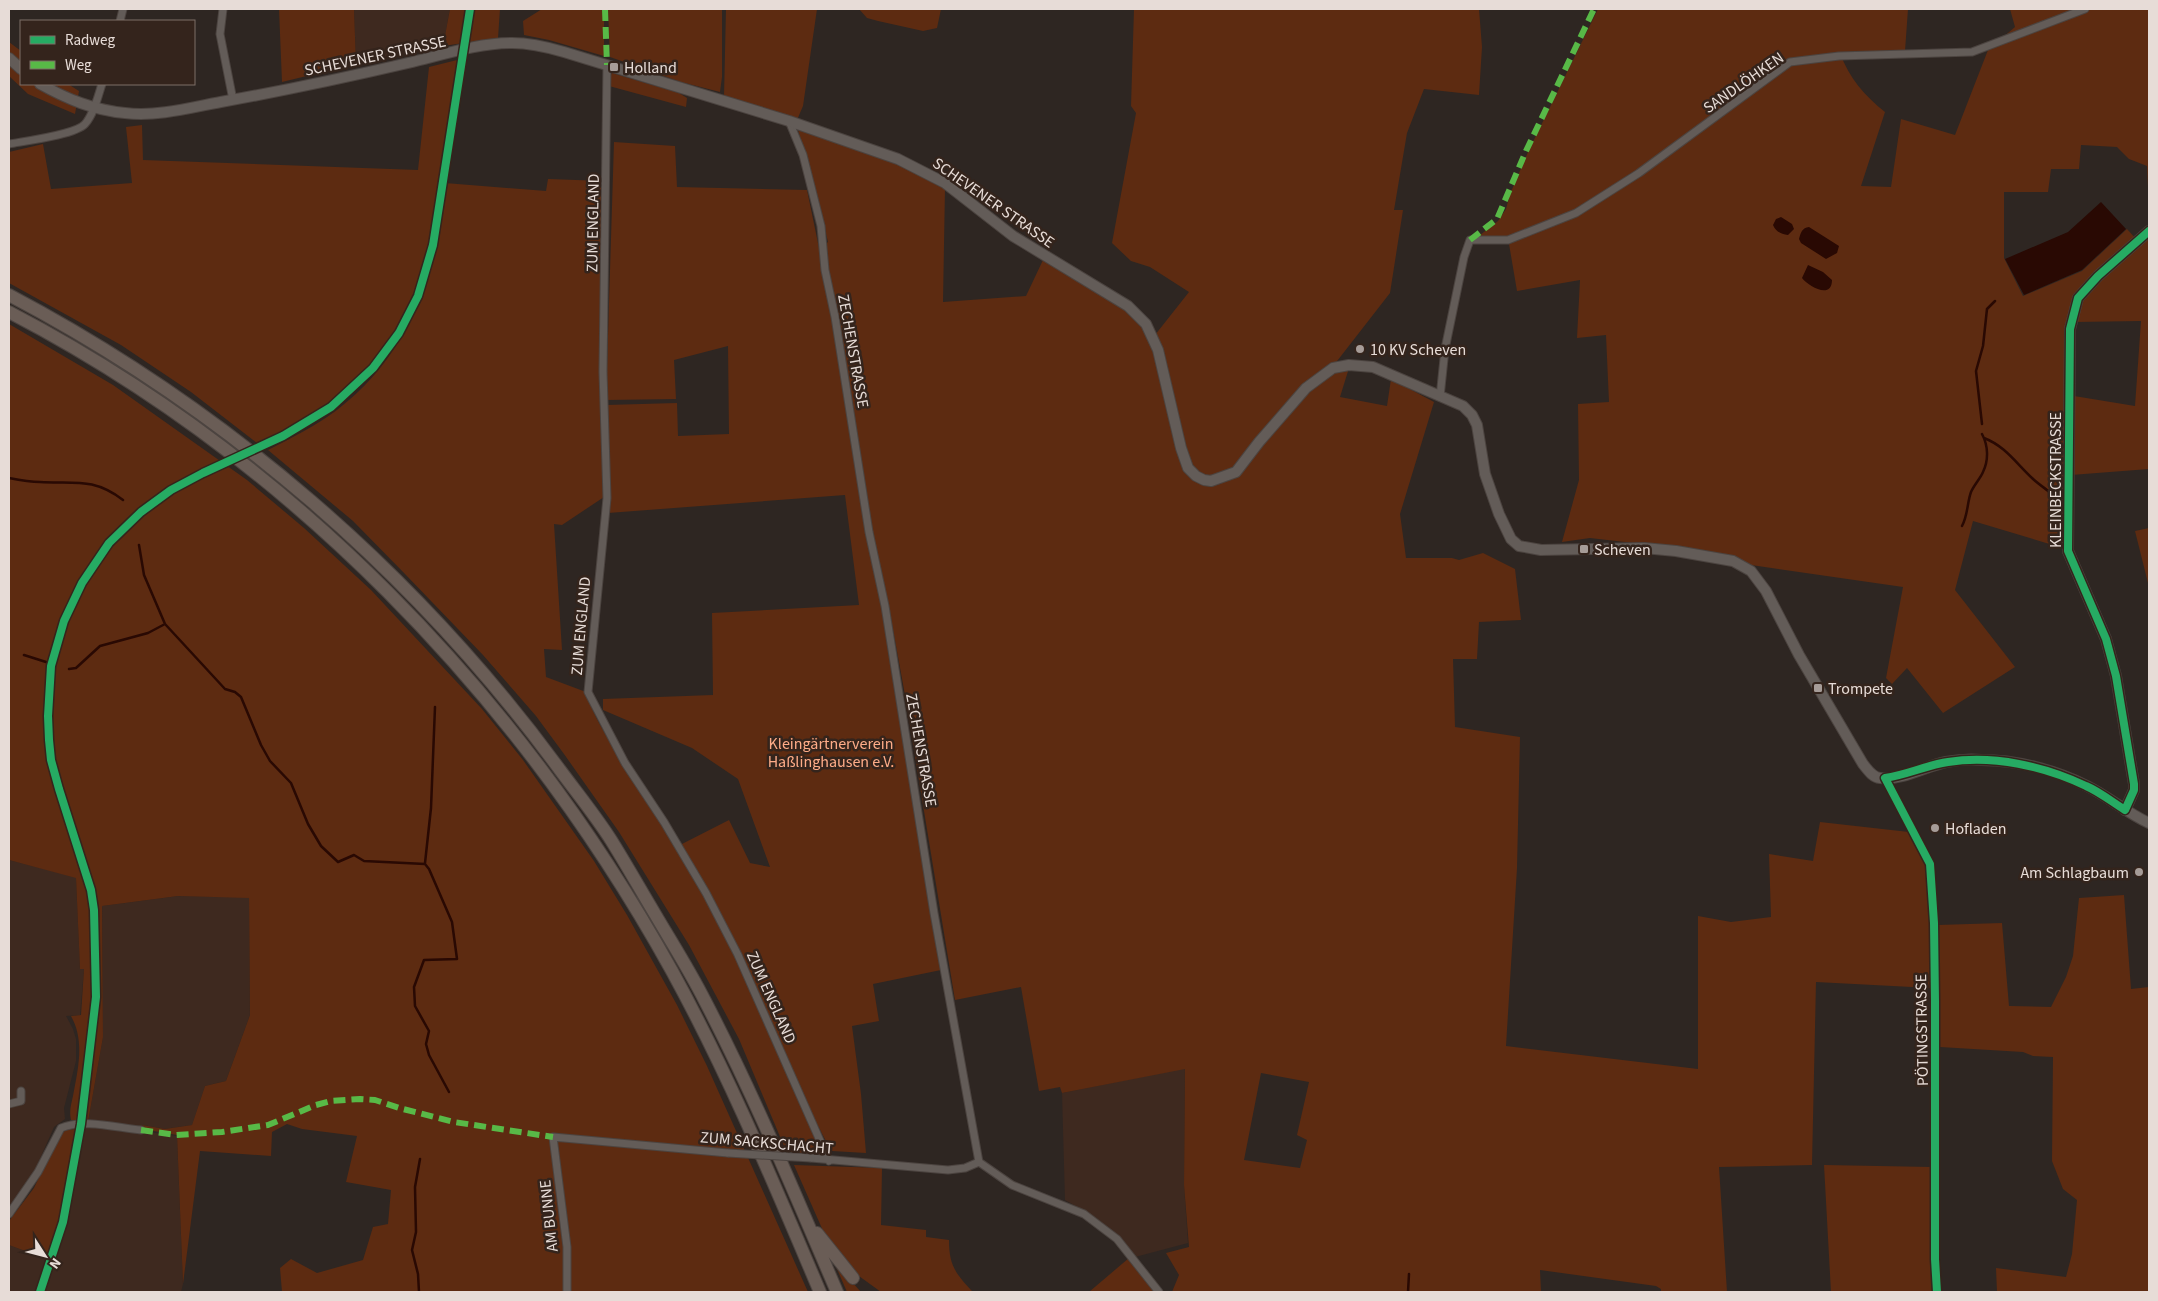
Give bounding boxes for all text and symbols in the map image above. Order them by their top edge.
legend [20,20,195,85]
text: Radweg [65,30,115,51]
street label: SCHEVENER STRASSE [302,30,448,82]
street label: SANDLÖHKEN [1699,47,1788,119]
text: Weg [65,55,92,76]
place label: Holland [624,57,677,79]
marker: Holland [608,61,620,73]
street label: SCHEVENER STRASSE [928,152,1059,253]
street label: ZUM ENGLAND [581,173,605,273]
street label: ZECHENSTRASSE [832,293,874,410]
place label: 10 KV Scheven [1370,339,1466,361]
marker: 10 KV Scheven [1354,343,1366,355]
street label: KLEINBECKSTRASSE [2045,412,2067,548]
place label: Scheven [1594,539,1651,561]
marker: Scheven [1578,543,1590,555]
street label: ZUM ENGLAND [566,576,596,676]
place label: Trompete [1828,678,1893,700]
marker: Trompete [1812,682,1824,694]
street label: ZECHENSTRASSE [900,692,942,809]
park label: Kleingärtnerverein Haßlinghausen e.V. [768,733,894,773]
place label: Hofladen [1945,818,2006,840]
marker: Hofladen [1929,822,1941,834]
place label: Am Schlagbaum [2020,862,2129,884]
marker: Am Schlagbaum [2133,866,2145,878]
street label: ZUM ENGLAND [741,948,801,1047]
street label: PÖTINGSTRASSE [1910,974,1934,1086]
street label: ZUM SACKSCHACHT [699,1126,835,1160]
street label: AM BUNNE [534,1179,564,1253]
north arrow [20,1231,70,1281]
text: N [44,1253,66,1273]

